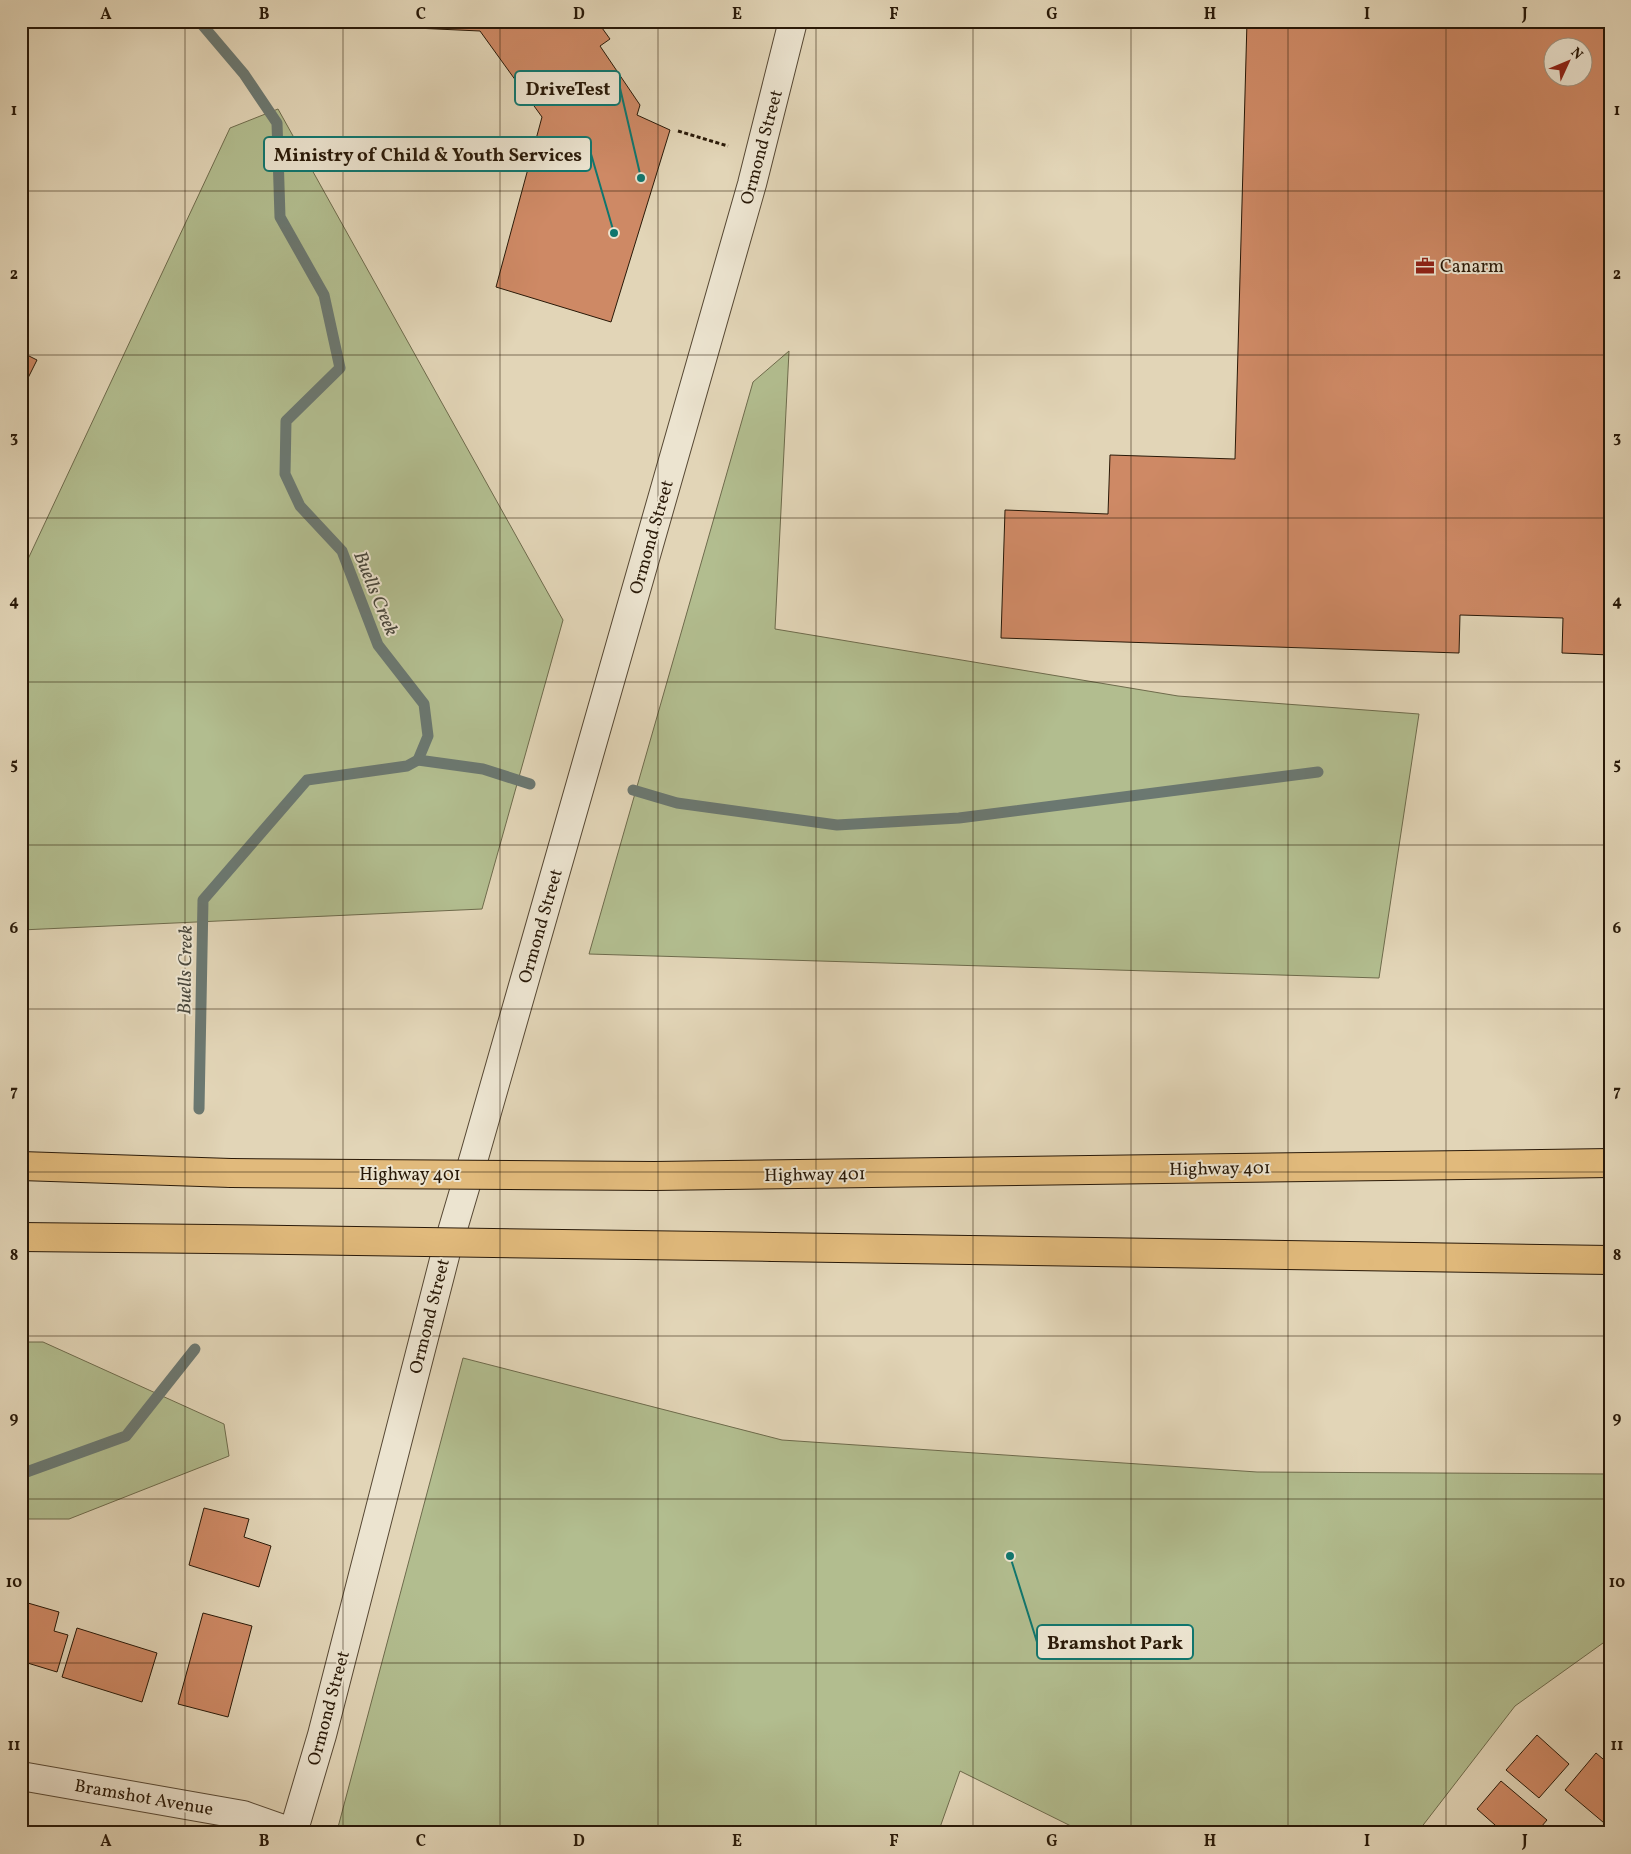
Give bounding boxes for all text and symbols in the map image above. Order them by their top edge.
text: A [100,4,112,26]
text: B [259,4,270,26]
text: C [416,4,426,26]
text: D [573,4,585,26]
text: E [732,4,742,26]
text: F [889,4,899,26]
text: G [1046,4,1058,26]
text: H [1204,4,1216,26]
text: I [1364,4,1370,26]
text: J [1521,4,1528,26]
north arrow [1544,38,1594,88]
text: N [1566,44,1587,64]
callout: DriveTest [515,71,620,105]
text: DriveTest [526,77,610,103]
street label: Ormond Street [735,87,790,208]
text: 1 [11,100,17,122]
text: 1 [1614,100,1620,122]
callout: Ministry of Child & Youth Services [264,137,591,171]
text: Ministry of Child & Youth Services [274,143,582,169]
office icon: Canarm [1414,255,1436,277]
place label: Canarm [1440,255,1504,280]
text: 2 [10,264,18,286]
text: 2 [1613,264,1621,286]
text: 3 [10,427,18,449]
text: 3 [1613,427,1621,449]
street label: Ormond Street [624,477,681,598]
water label: Buells Creek [346,548,404,640]
text: 4 [9,591,19,613]
text: 4 [1612,591,1622,613]
text: 5 [10,754,18,776]
text: 5 [1613,754,1621,776]
street label: Ormond Street [513,866,570,987]
text: 6 [10,918,19,940]
text: 6 [1613,918,1622,940]
water label: Buells Creek [172,925,200,1015]
text: 7 [10,1081,18,1103]
text: 7 [1613,1081,1621,1103]
street label: Highway 401 [1169,1156,1271,1183]
street label: Highway 401 [764,1162,866,1189]
street label: Highway 401 [359,1163,461,1188]
text: 8 [10,1245,18,1267]
text: 8 [1613,1245,1621,1267]
street label: Ormond Street [404,1256,457,1377]
text: 9 [10,1408,19,1430]
text: 9 [1613,1408,1622,1430]
text: 10 [6,1572,22,1594]
text: 10 [1609,1572,1625,1594]
callout: Bramshot Park [1037,1625,1193,1659]
text: Bramshot Park [1047,1631,1184,1657]
street label: Ormond Street [302,1648,357,1769]
text: 11 [8,1735,20,1757]
text: 11 [1611,1735,1623,1757]
street label: Bramshot Avenue [72,1774,215,1823]
text: A [100,1831,112,1853]
text: B [259,1831,270,1853]
text: C [416,1831,426,1853]
text: D [573,1831,585,1853]
text: E [732,1831,742,1853]
text: F [889,1831,899,1853]
text: G [1046,1831,1058,1853]
text: H [1204,1831,1216,1853]
text: I [1364,1831,1370,1853]
text: J [1521,1831,1528,1853]

